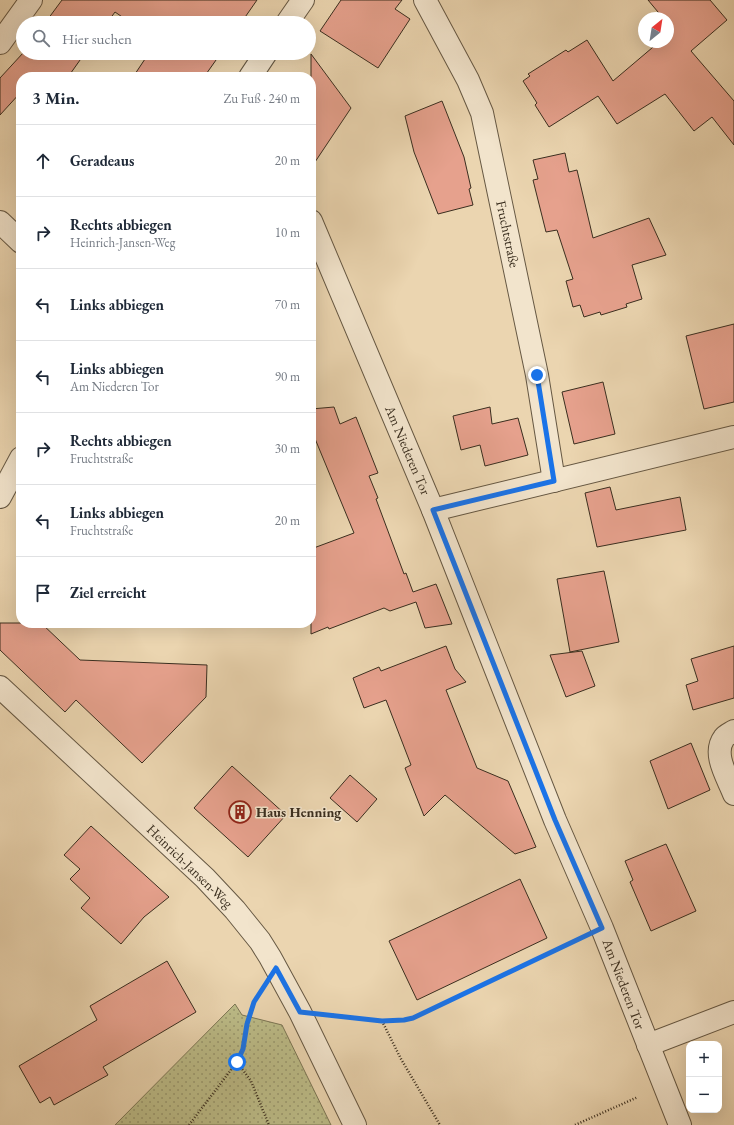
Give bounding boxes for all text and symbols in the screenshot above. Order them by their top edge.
north arrow [638,12,674,48]
search box [16,16,316,60]
icon: search [30,27,52,49]
text: Hier suchen [62,29,132,48]
text: 3 Min. [32,87,79,109]
text: Zu Fuß · 240 m [223,90,300,107]
icon: ahead [32,150,54,172]
text: Geradeaus [70,151,134,170]
text: 20 m [275,152,300,169]
street label: Fruchtstraße [492,199,524,270]
text: Rechts abbiegen [70,215,172,234]
icon: right [32,222,54,244]
text: 10 m [275,224,300,241]
text: Heinrich-Jansen-Weg [70,234,175,251]
icon: left [32,294,54,316]
text: Links abbiegen [70,295,164,314]
text: 70 m [275,296,300,313]
text: Links abbiegen [70,359,164,378]
icon: left [32,366,54,388]
route end [528,366,546,384]
text: 90 m [275,368,300,385]
text: Am Niederen Tor [70,378,159,395]
street label: Am Niederen Tor [381,402,435,498]
text: Rechts abbiegen [70,431,172,450]
icon: right [32,438,54,460]
text: 30 m [275,440,300,457]
text: Fruchtstraße [70,450,133,467]
text: Links abbiegen [70,503,164,522]
icon: left [32,510,54,532]
text: 20 m [275,512,300,529]
text: Fruchtstraße [70,522,133,539]
icon: arrive [32,582,54,604]
text: Ziel erreicht [70,583,146,602]
building icon: Haus Henning [227,799,253,825]
place label: Haus Henning [256,803,342,821]
street label: Heinrich-Jansen-Weg [143,820,238,912]
street label: Am Niederen Tor [598,935,650,1032]
map controls [686,1041,722,1113]
button: + [686,1041,722,1077]
route start [228,1053,246,1071]
button: − [686,1077,722,1113]

